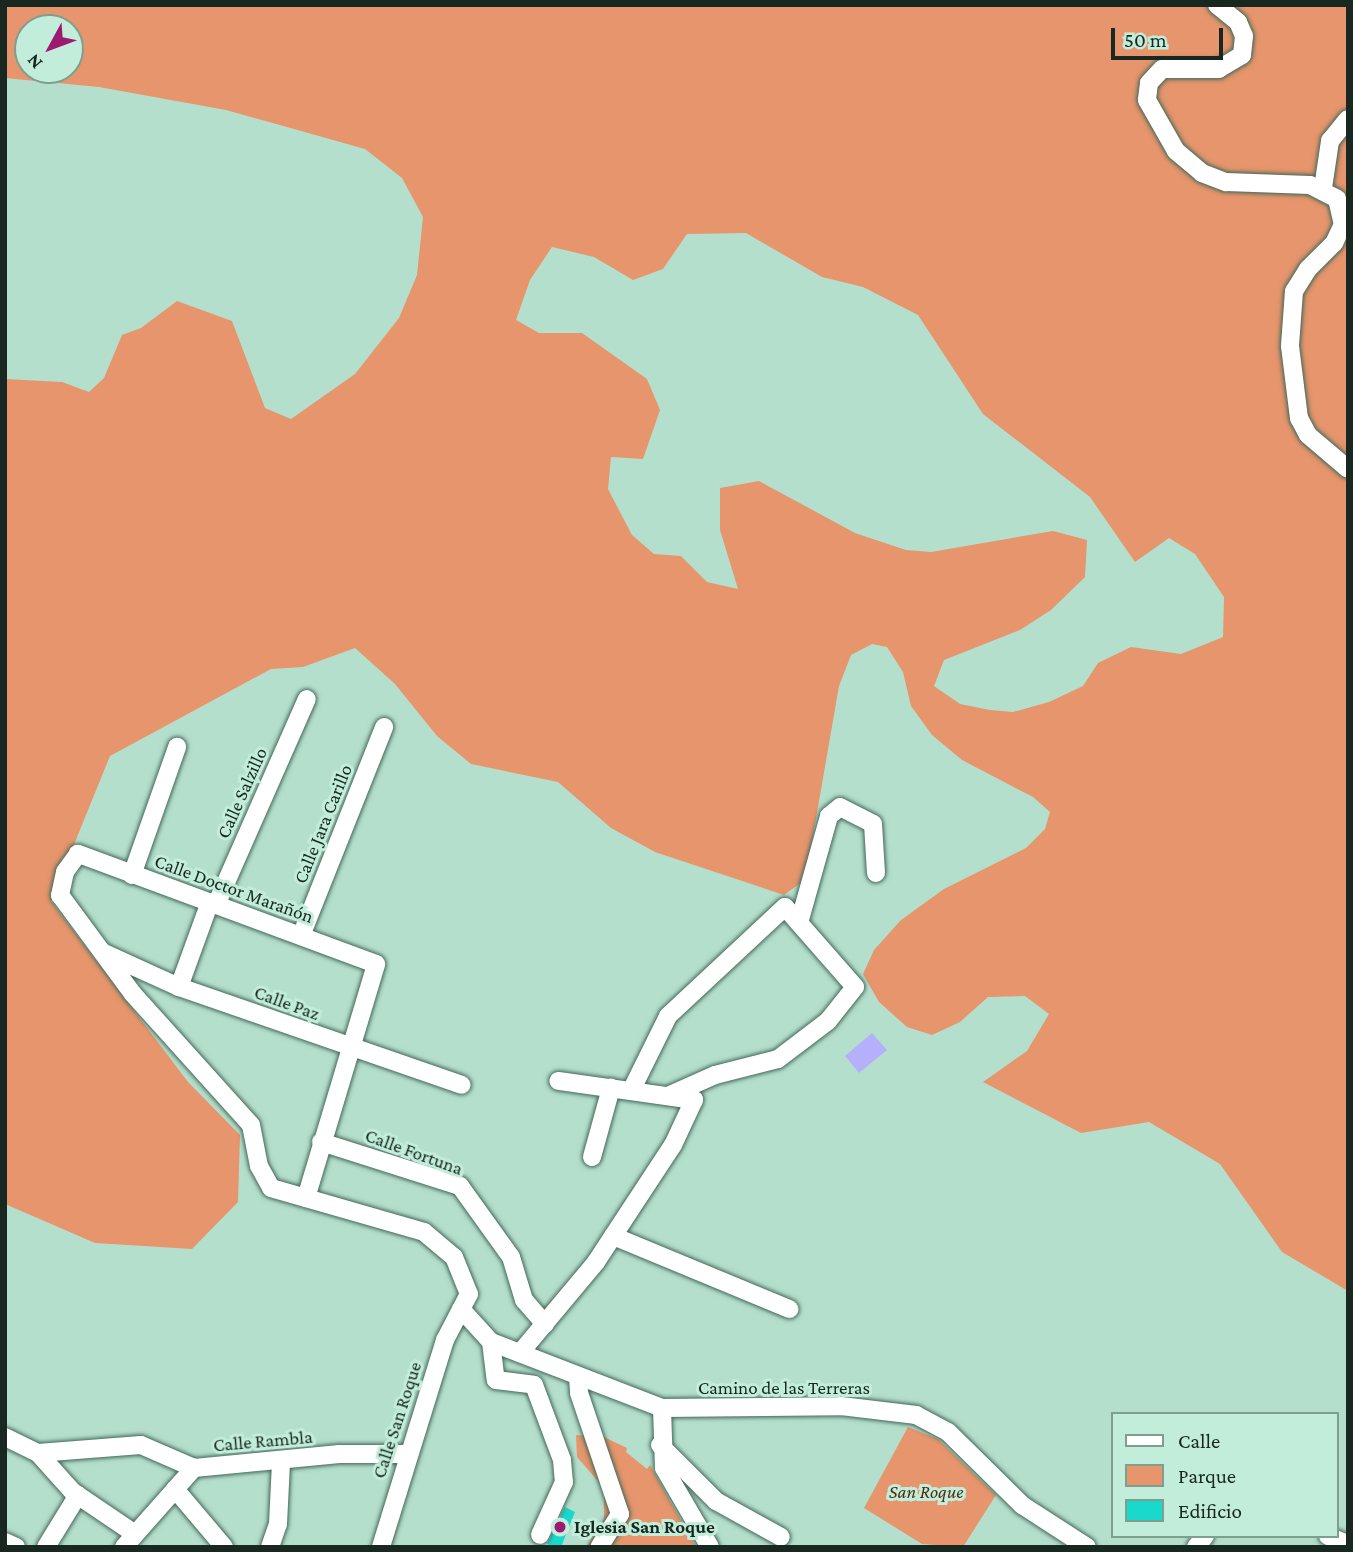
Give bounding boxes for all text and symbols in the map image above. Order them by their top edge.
north arrow [14,14,84,84]
scale bar [1115,14,1227,58]
text: 50 m [1124,28,1167,52]
text: N [22,50,46,74]
street label: Calle Salzillo [212,744,272,842]
street label: Calle Jara Carillo [289,761,357,887]
street label: Calle Doctor Marañón [152,850,316,928]
street label: Calle Paz [251,981,323,1025]
street label: Calle Fortuna [362,1124,466,1180]
street label: Calle San Roque [367,1359,427,1481]
street label: Camino de las Terreras [698,1377,870,1399]
legend [1112,1412,1339,1538]
street label: Calle Rambla [212,1425,314,1457]
text: Calle [1178,1429,1220,1453]
text: Parque [1178,1464,1236,1488]
park label: San Roque [889,1481,963,1503]
text: Edificio [1178,1499,1242,1523]
place label: Iglesia San Roque [574,1516,715,1538]
marker: Iglesia San Roque [552,1519,568,1535]

